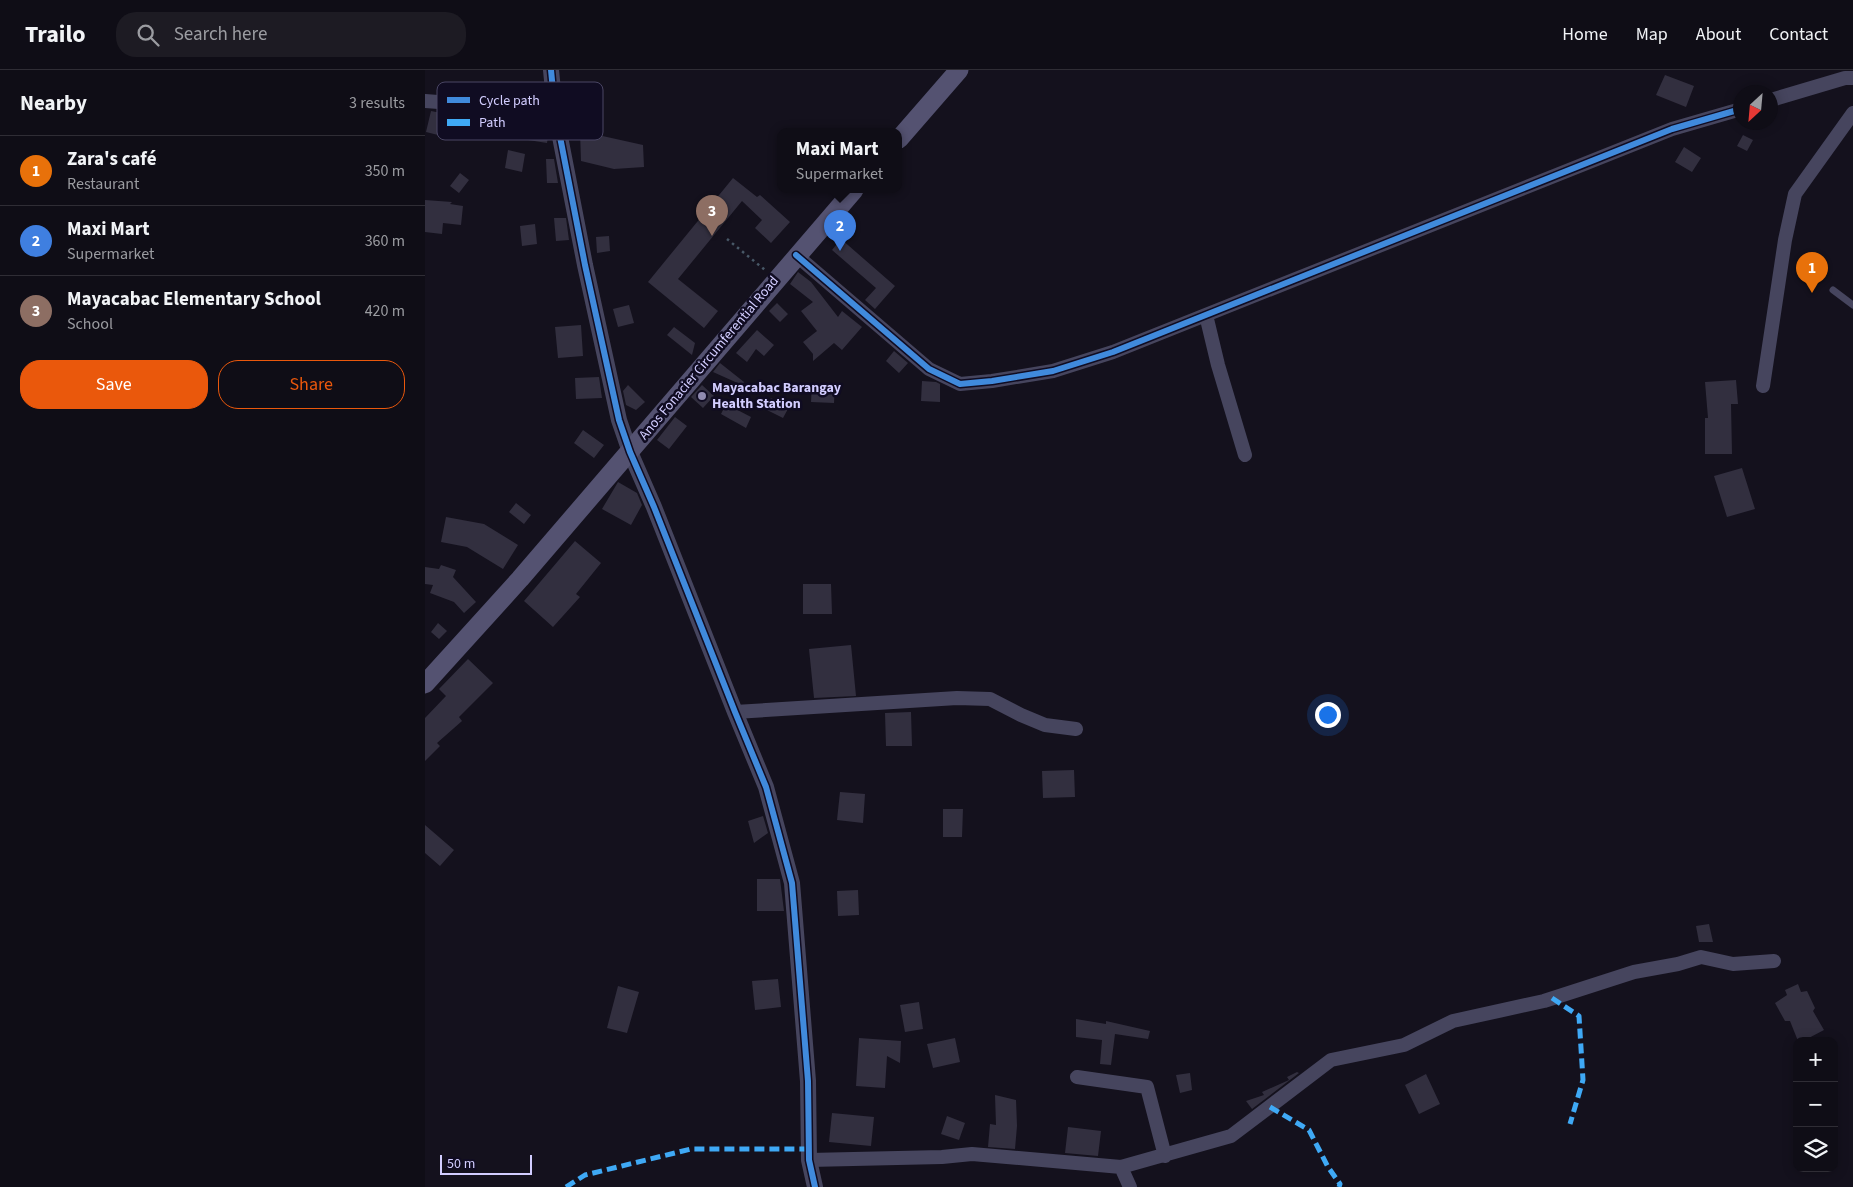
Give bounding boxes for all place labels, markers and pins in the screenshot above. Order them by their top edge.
pin: 3 [696,195,728,236]
pin: 2 [824,210,856,251]
pin: 1 [1796,252,1828,293]
place label: Mayacabac Barangay Health Station [712,378,842,414]
marker: Mayacabac Barangay Health Station [696,390,708,402]

